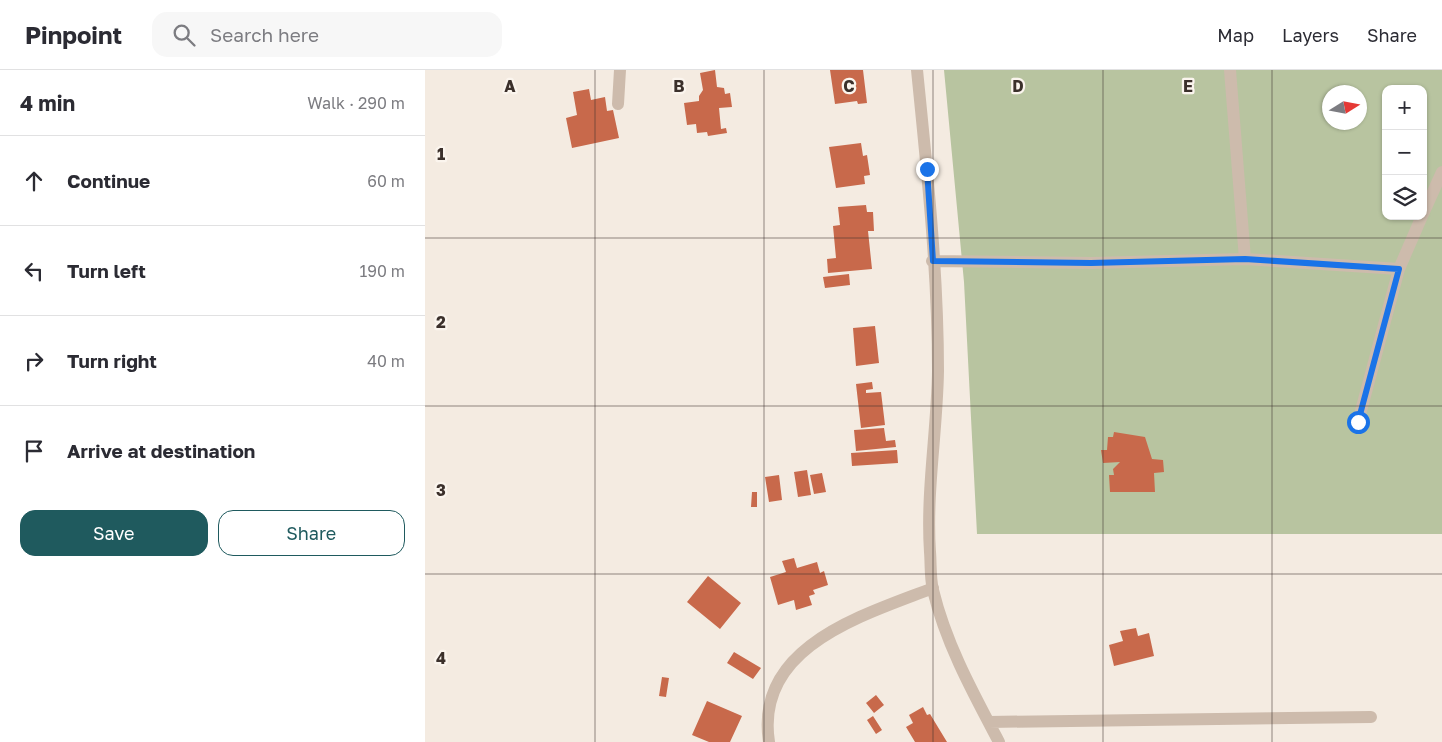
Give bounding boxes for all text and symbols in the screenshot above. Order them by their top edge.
search box [152,12,502,57]
text: Pinpoint [25,20,122,49]
icon: search [170,21,198,49]
text: Search here [210,23,319,46]
text: Map [1217,24,1254,46]
text: Layers [1282,24,1339,46]
text: Share [1367,24,1417,46]
text: A [504,76,516,96]
text: B [673,76,685,96]
text: C [843,76,855,96]
text: D [1012,76,1024,96]
text: E [1183,76,1193,96]
north arrow [1322,85,1367,130]
map controls [1382,85,1427,220]
button: + [1382,85,1427,130]
text: 4 min [20,90,75,116]
text: Walk · 290 m [307,93,405,113]
button: − [1382,130,1427,175]
text: 1 [437,144,445,164]
route end [916,158,939,181]
icon: ahead [20,167,48,195]
text: Continue [67,169,150,192]
text: 60 m [367,171,405,191]
button: layers [1382,175,1427,220]
icon: left [20,257,48,285]
text: Turn left [67,259,146,282]
text: 190 m [359,261,405,281]
text: 2 [436,312,446,332]
icon: right [20,347,48,375]
text: Turn right [67,349,157,372]
text: 40 m [367,351,405,371]
route start [1347,411,1370,434]
icon: arrive [20,437,48,465]
text: Arrive at destination [67,439,255,462]
text: 3 [436,480,446,500]
button: Save [20,510,208,556]
button: Share [218,510,405,556]
text: 4 [436,648,446,668]

